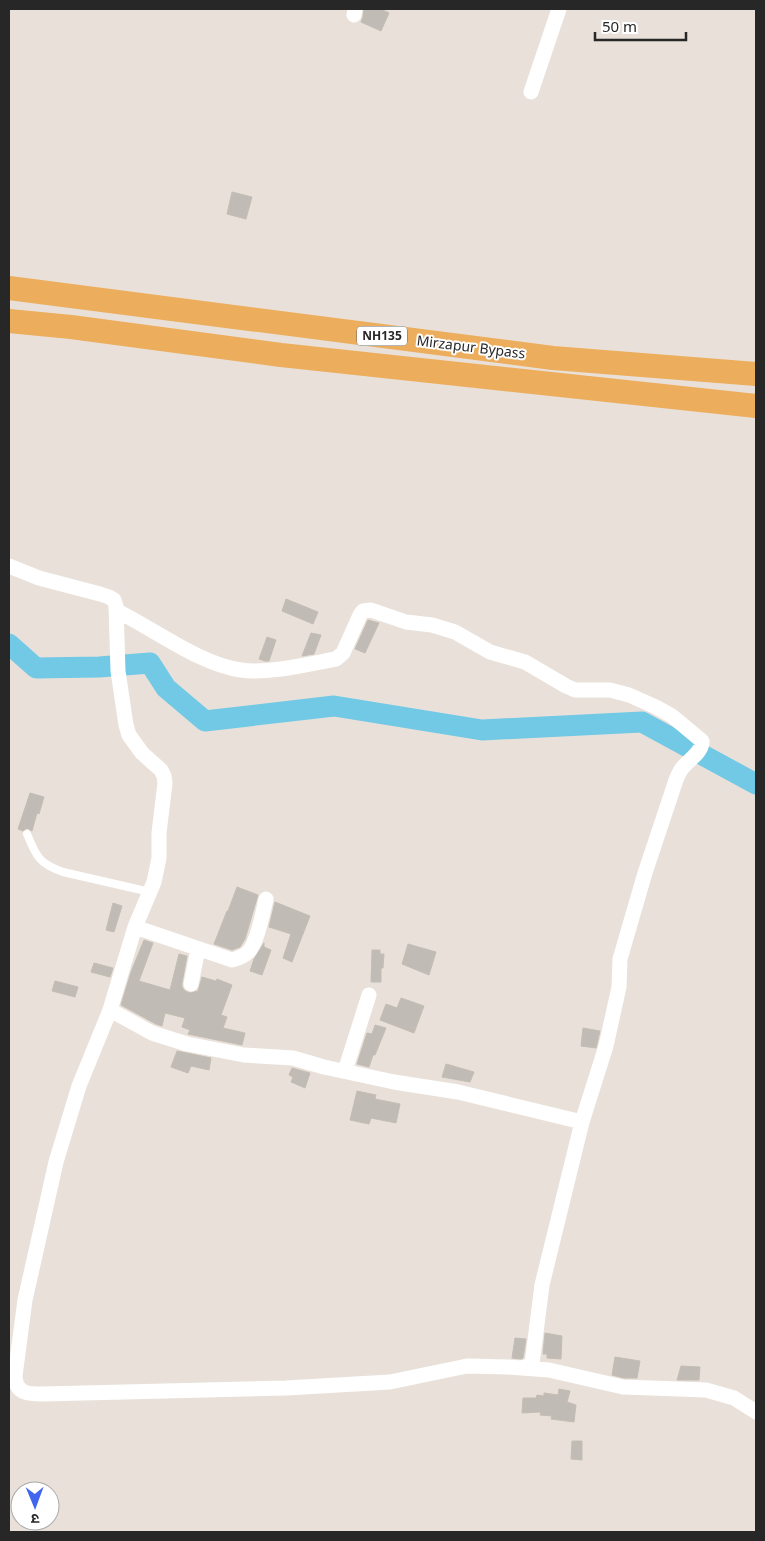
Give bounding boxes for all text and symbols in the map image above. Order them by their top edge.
scale bar [595,10,686,42]
text: 50 m [602,16,637,36]
road number: NH135 [357,326,407,346]
street label: Mirzapur Bypass [416,330,527,363]
north arrow [10,1481,60,1531]
text: उ [30,1510,40,1529]

